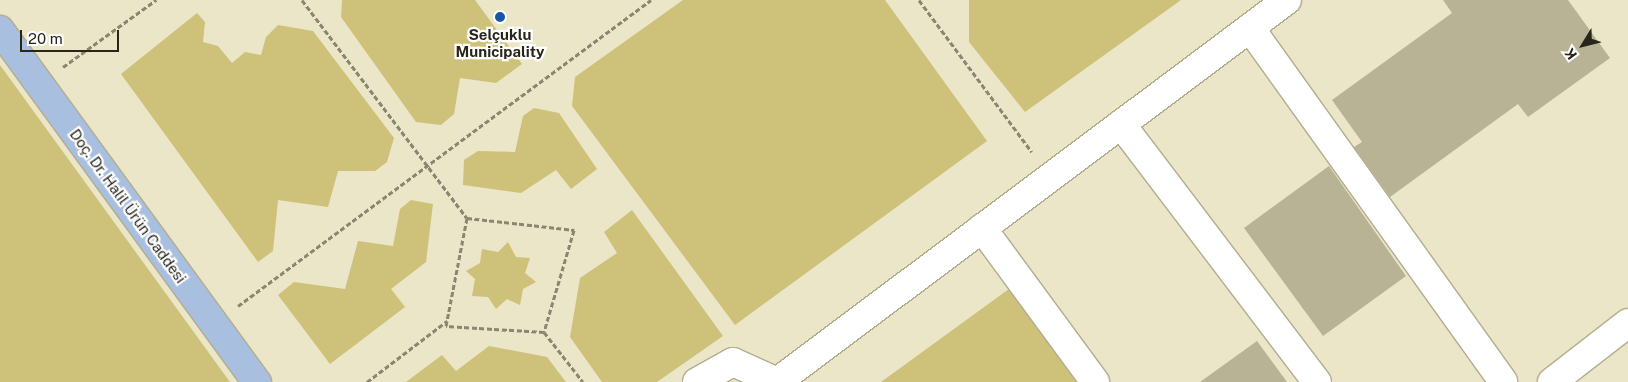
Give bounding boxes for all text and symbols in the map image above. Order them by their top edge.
marker: Selçuklu Municipality [494,11,506,23]
scale bar [22,20,121,52]
north arrow [1558,20,1608,70]
place label: Selçuklu Municipality [456,25,544,60]
text: 20 m [28,30,63,47]
text: K [1561,45,1580,63]
street label: Doç. Dr. Halil Ürün Caddesi [66,125,190,287]

